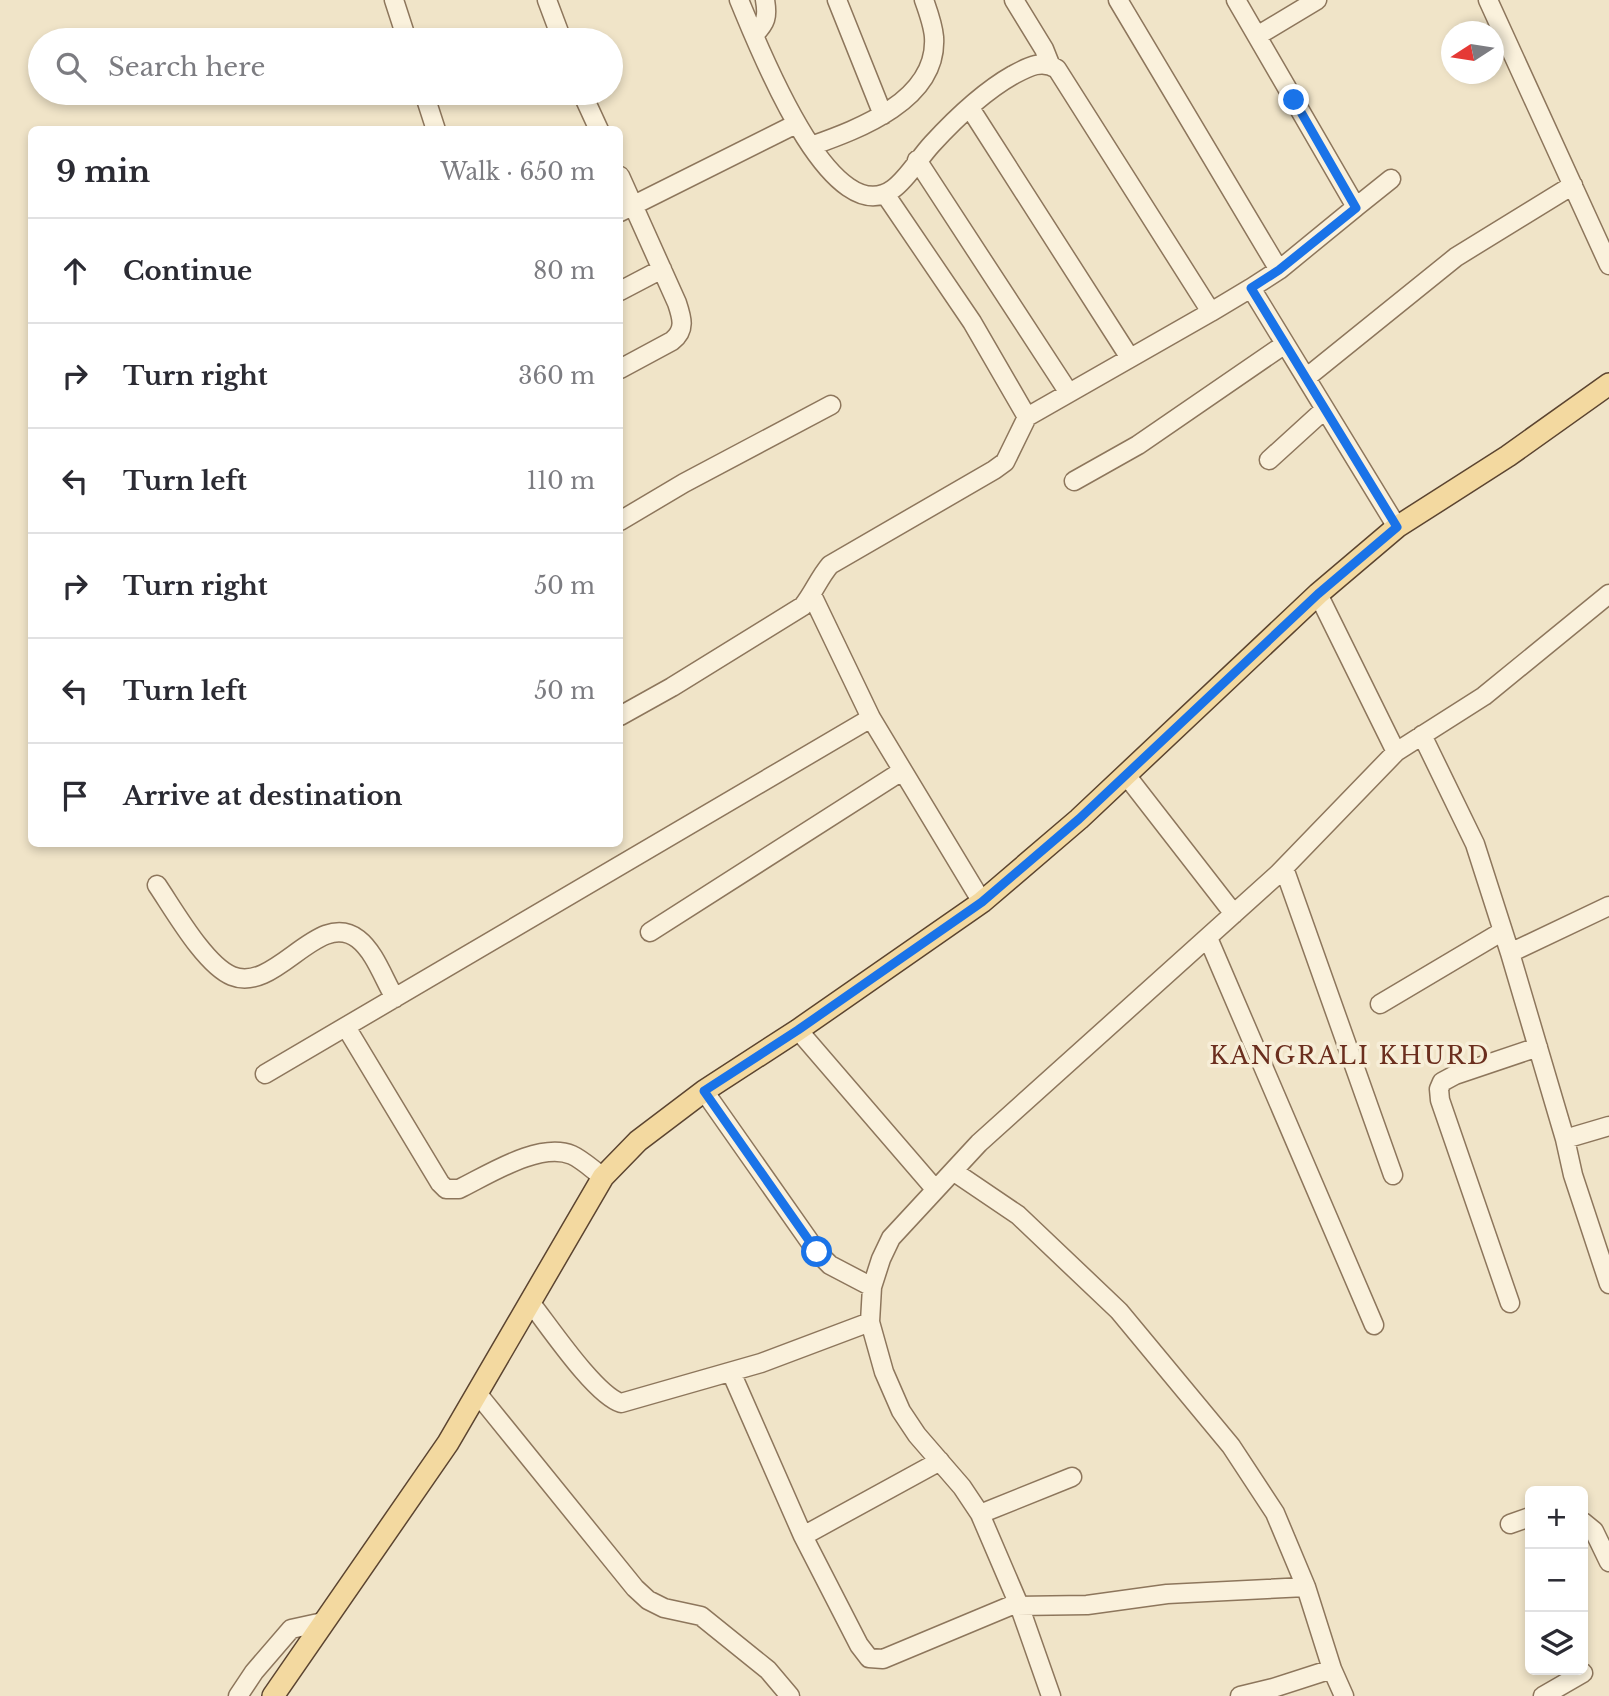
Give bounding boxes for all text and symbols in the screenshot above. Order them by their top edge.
north arrow [1441,21,1504,84]
search box [28,28,623,105]
icon: search [52,48,90,86]
text: Search here [108,51,265,83]
route end [1278,84,1309,115]
text: 9 min [56,153,150,190]
text: Walk · 650 m [441,158,595,186]
icon: ahead [56,252,94,290]
text: Continue [123,255,252,287]
text: 80 m [533,257,595,285]
icon: right [56,357,94,395]
text: Turn right [123,360,268,392]
text: 360 m [518,362,595,390]
icon: left [56,462,94,500]
text: Turn left [123,465,247,497]
text: 110 m [527,467,595,495]
icon: right [56,567,94,605]
text: Turn right [123,570,268,602]
text: 50 m [534,572,595,600]
icon: left [56,672,94,710]
text: Turn left [123,675,247,707]
text: 50 m [534,677,595,705]
icon: arrive [56,777,94,815]
text: Arrive at destination [123,780,403,812]
district label: KANGRALI KHURD [1210,1041,1490,1070]
route start [801,1236,832,1267]
map controls [1525,1486,1588,1675]
button: + [1525,1486,1588,1549]
button: − [1525,1549,1588,1612]
button: layers [1525,1612,1588,1675]

